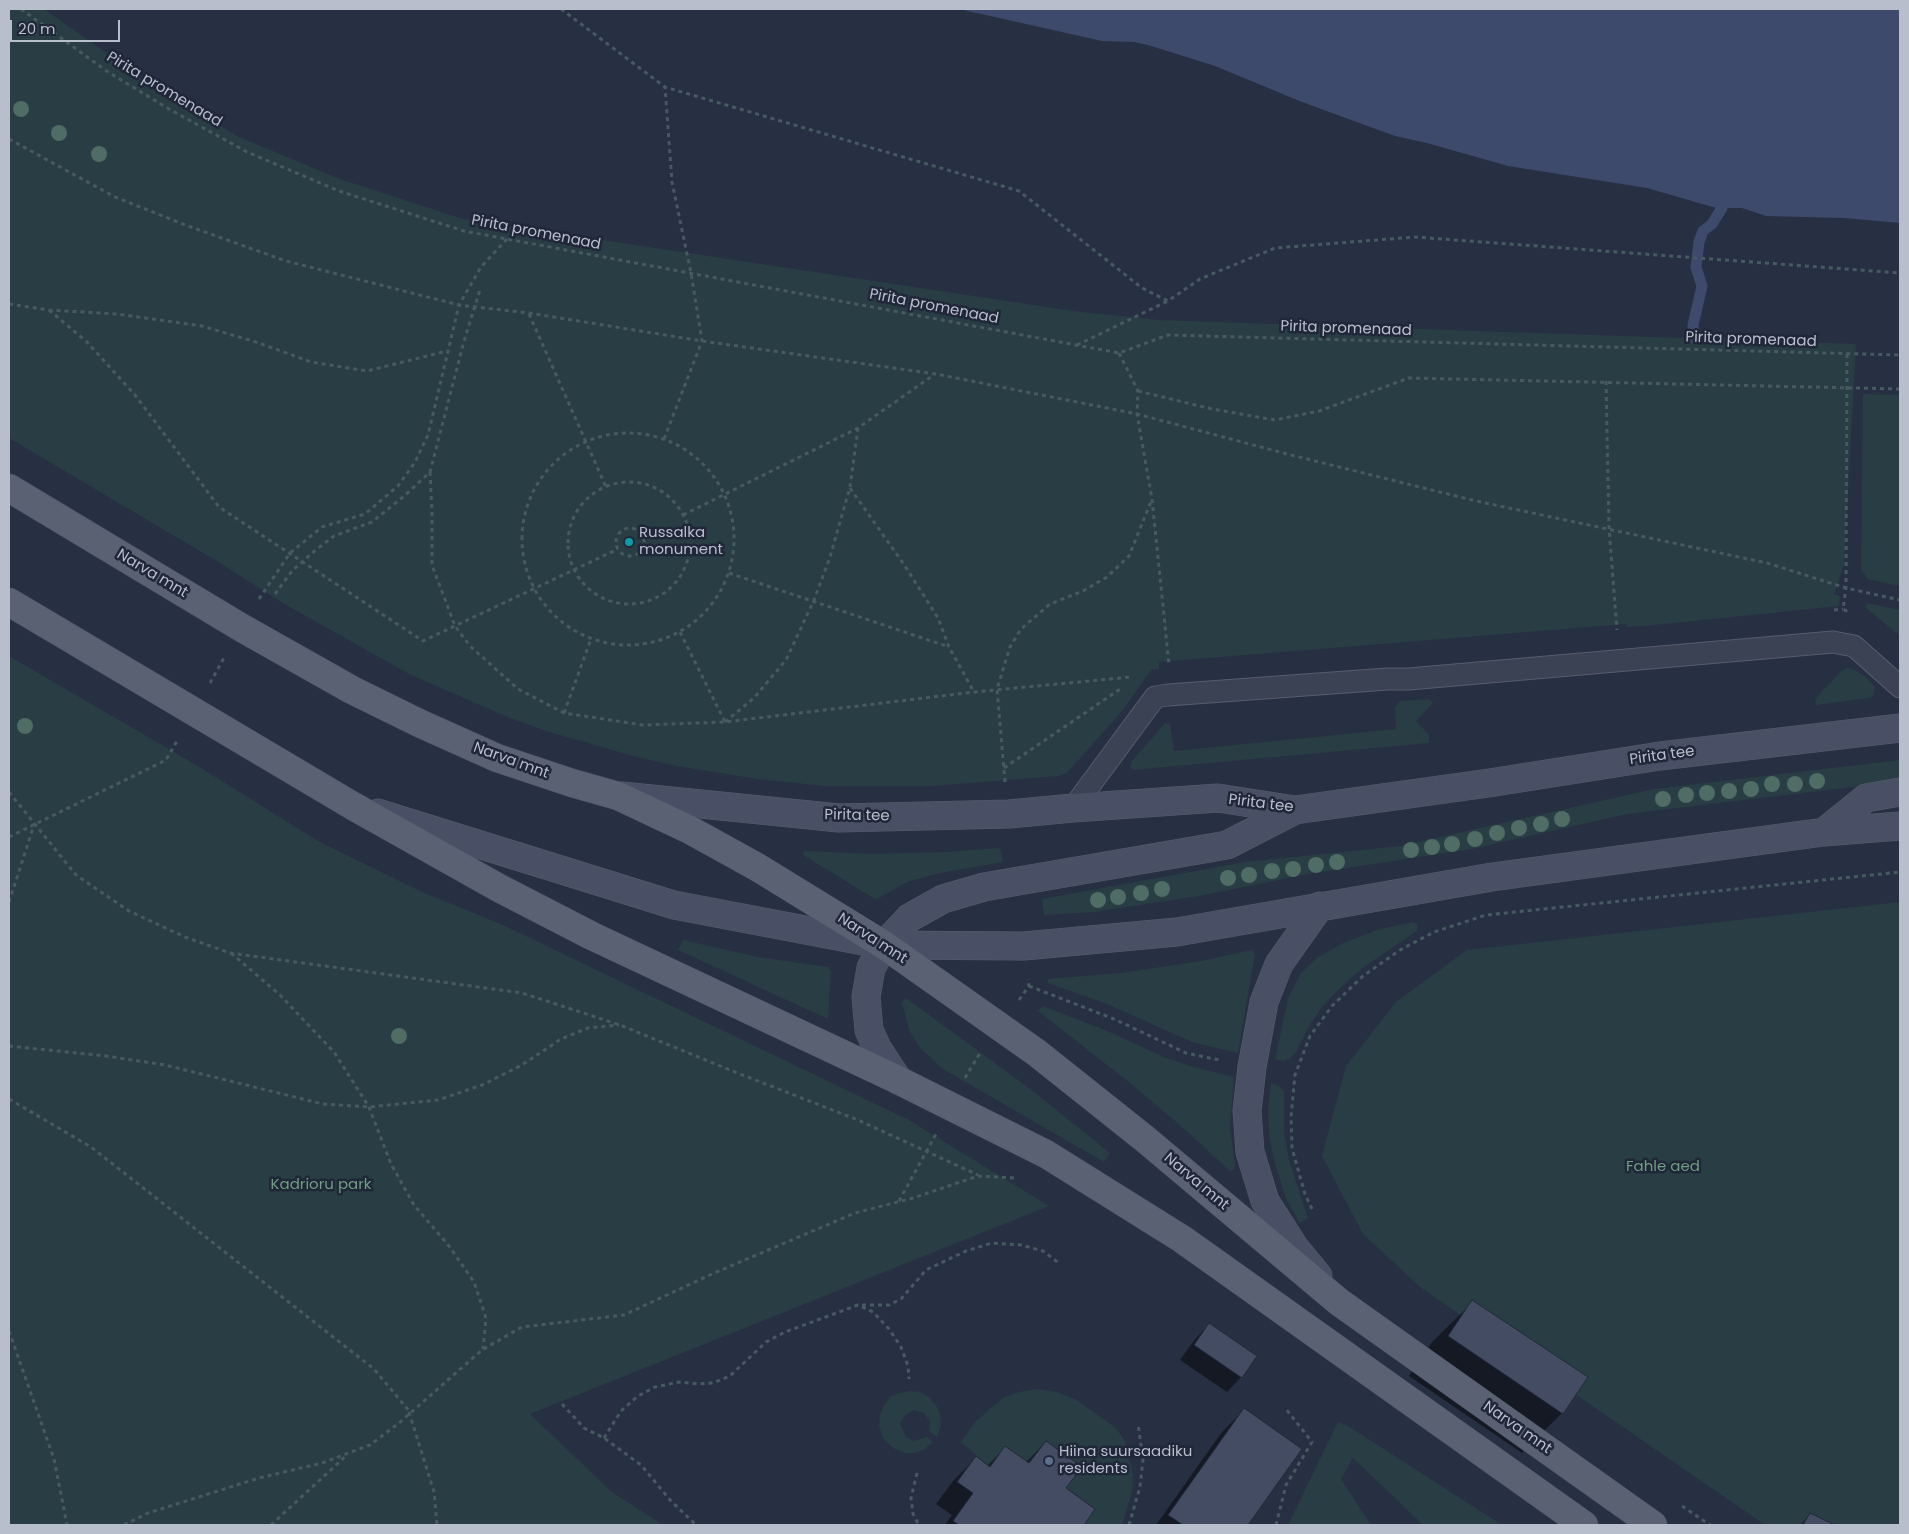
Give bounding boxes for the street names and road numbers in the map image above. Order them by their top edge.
street label: Pirita promenaad [103,48,225,132]
street label: Pirita promenaad [470,212,602,254]
street label: Pirita promenaad [868,286,1000,328]
street label: Pirita promenaad [1280,318,1412,340]
street label: Pirita promenaad [1685,329,1817,351]
street label: Narva mnt [113,546,191,602]
street label: Narva mnt [471,739,551,783]
street label: Pirita tee [1628,743,1696,769]
street label: Pirita tee [1227,791,1295,817]
street label: Pirita tee [824,806,890,826]
street label: Narva mnt [834,910,910,968]
street label: Narva mnt [1160,1150,1232,1214]
street label: Narva mnt [1479,1398,1555,1458]

